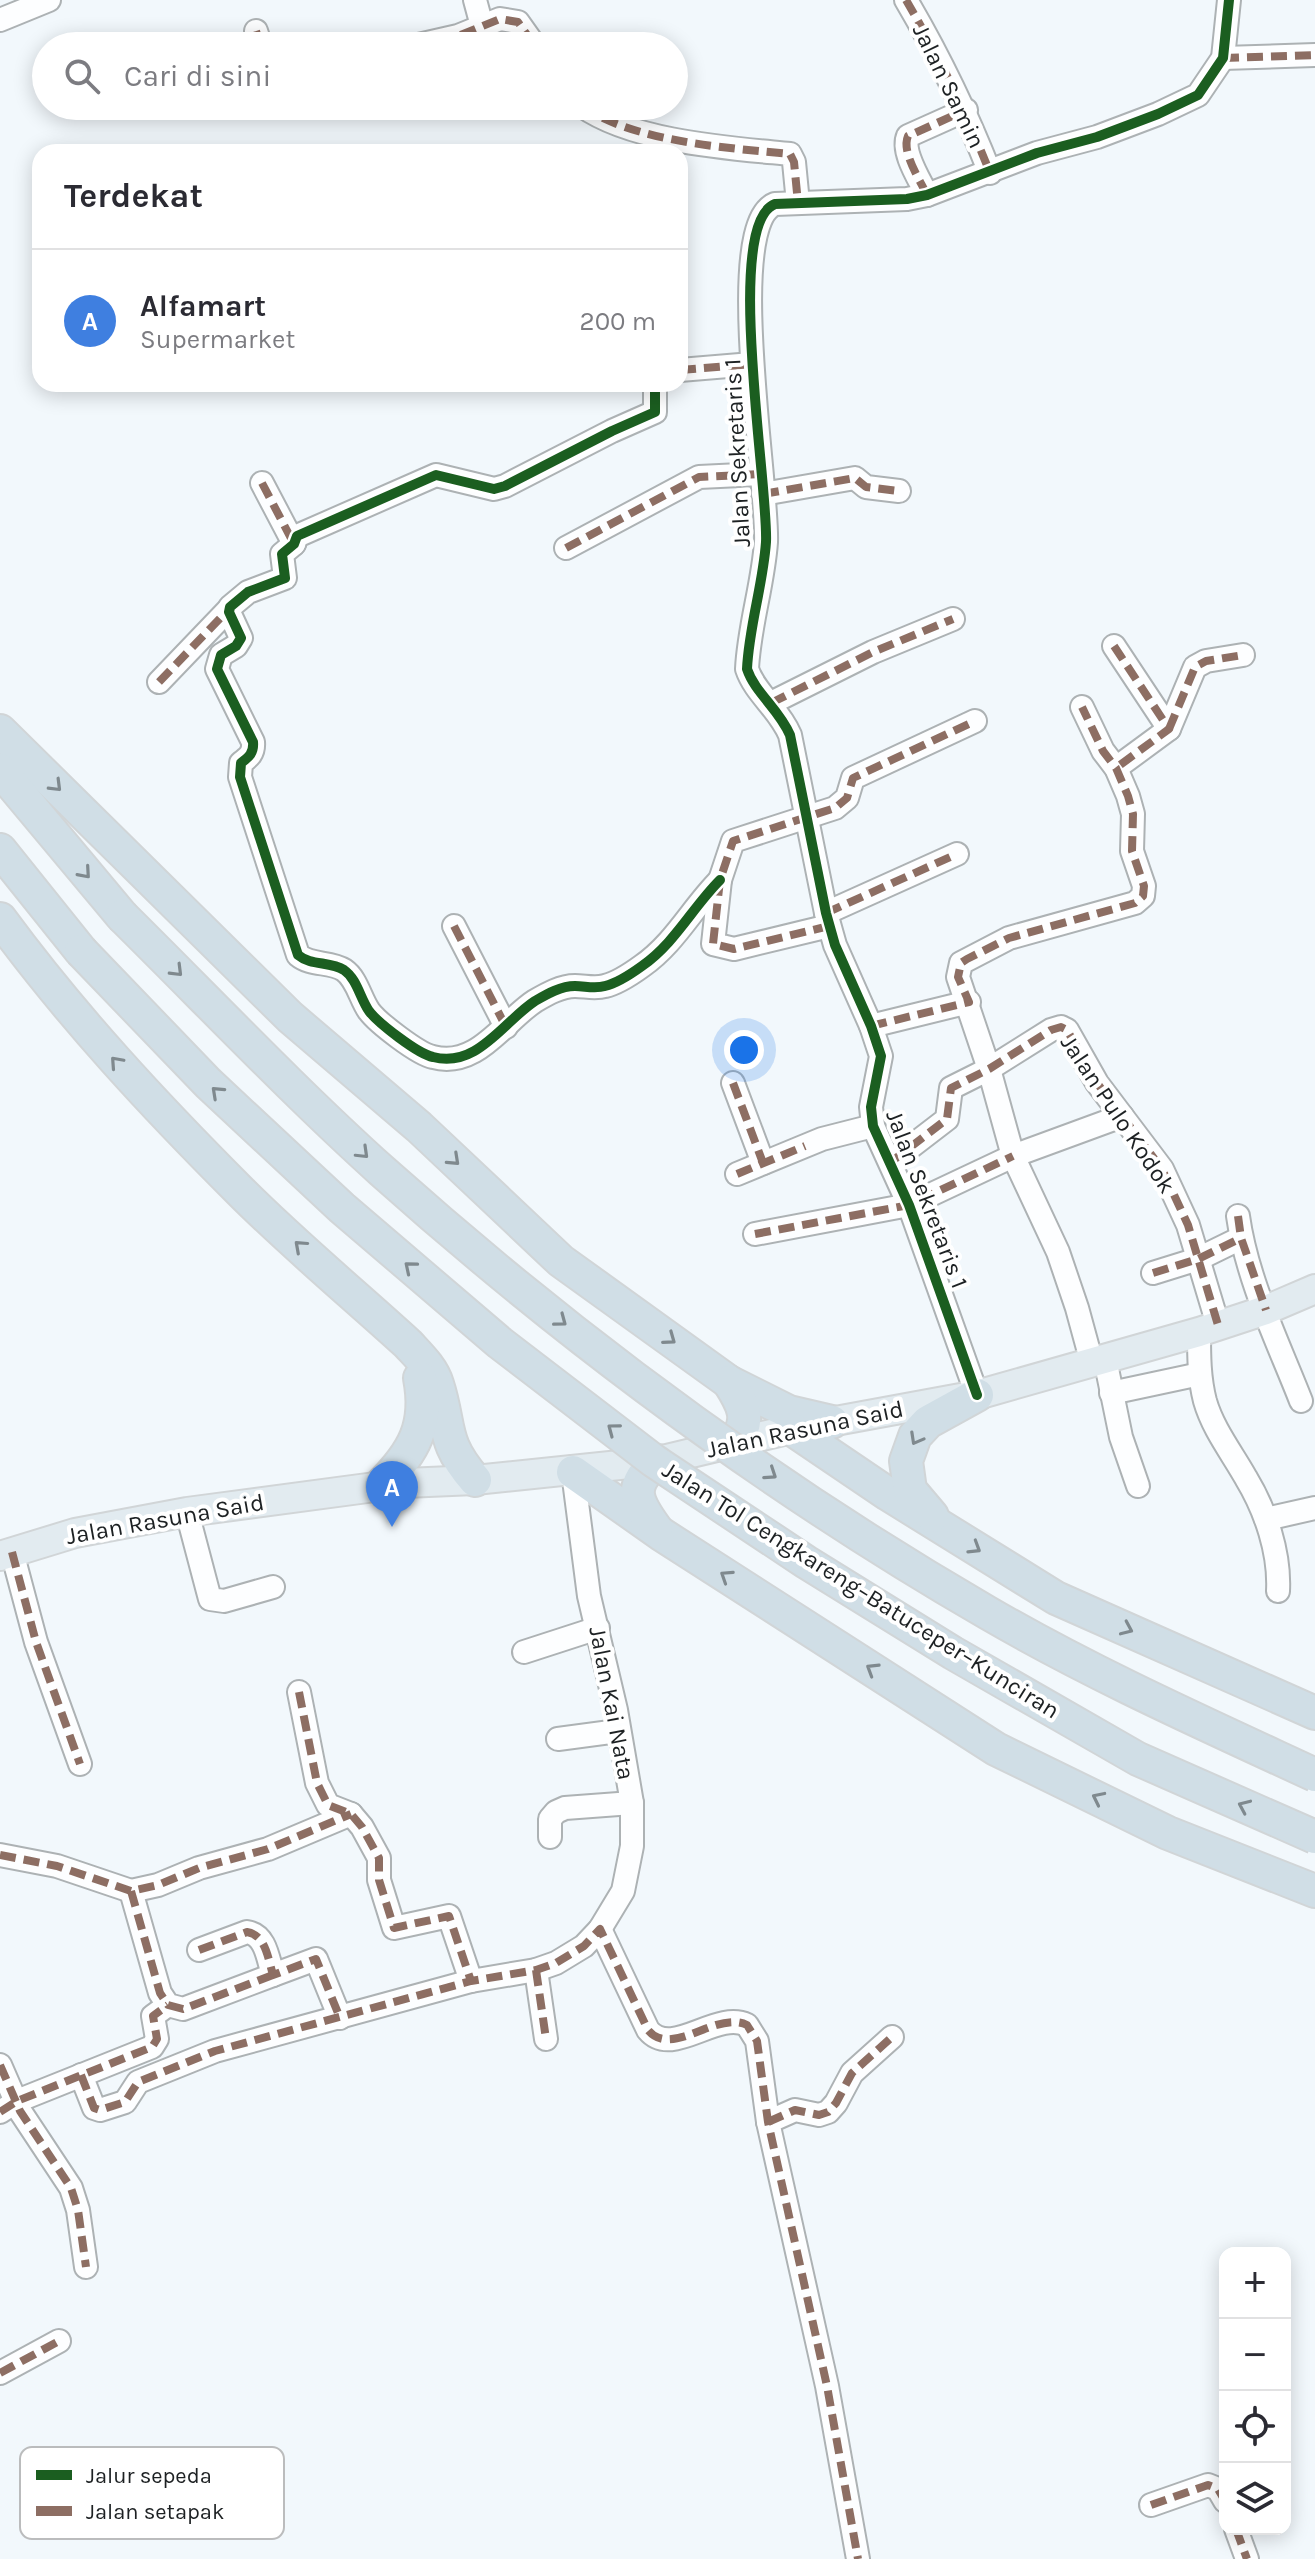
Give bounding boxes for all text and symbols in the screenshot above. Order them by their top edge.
street label: Jalan Samin [907,19,991,153]
search box [32,32,688,120]
icon: search [60,54,104,98]
text: Cari di sini [124,58,271,94]
text: Terdekat [64,176,203,216]
text: Alfamart [140,288,266,324]
text: A [82,306,98,337]
text: 200 m [580,306,656,337]
text: Supermarket [140,324,295,355]
street label: Jalan Sekretaris 1 [718,358,756,548]
one-way arrow [46,777,61,791]
one-way arrow [76,864,90,878]
one-way arrow [168,962,182,976]
your location [724,1030,764,1070]
street label: Jalan Pulo Kodok [1055,1030,1181,1198]
one-way arrow [111,1057,126,1071]
one-way arrow [212,1088,227,1102]
street label: Jalan Sekretaris 1 [880,1106,974,1292]
one-way arrow [354,1143,368,1158]
one-way arrow [445,1151,459,1166]
one-way arrow [294,1241,309,1255]
one-way arrow [405,1262,420,1276]
one-way arrow [552,1311,567,1326]
one-way arrow [662,1330,676,1344]
street label: Jalan Rasuna Said [704,1394,906,1464]
one-way arrow [607,1425,622,1439]
one-way arrow [910,1431,926,1445]
street label: Jalan Tol Cengkareng–Batuceper–Kunciran [657,1455,1065,1725]
pin: A [366,1461,418,1527]
one-way arrow [763,1464,777,1479]
street label: Jalan Rasuna Said [64,1488,266,1550]
one-way arrow [966,1539,981,1554]
one-way arrow [720,1571,735,1586]
one-way arrow [1119,1619,1133,1635]
street label: Jalan Kai Nata [583,1624,641,1782]
one-way arrow [867,1664,881,1679]
one-way arrow [1091,1793,1106,1808]
one-way arrow [1237,1799,1252,1815]
map controls [1219,2247,1291,2535]
button: + [1219,2247,1291,2319]
button: − [1219,2319,1291,2391]
button: locate [1219,2391,1291,2463]
legend [20,2447,284,2539]
text: Jalur sepeda [86,2463,212,2489]
button: layers [1219,2463,1291,2535]
text: Jalan setapak [86,2499,224,2525]

